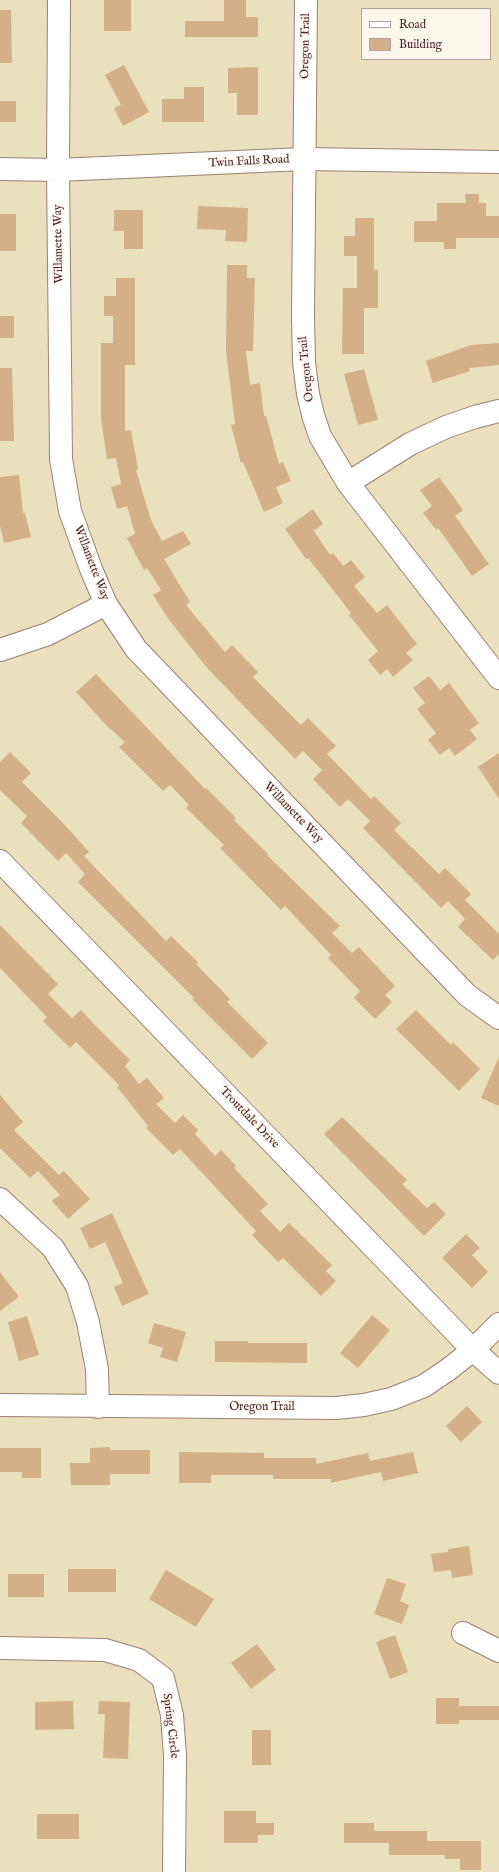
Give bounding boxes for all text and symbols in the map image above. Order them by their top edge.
legend [361,8,491,60]
street label: Oregon Trail [298,13,314,79]
text: Road [399,17,426,32]
text: Building [399,37,442,52]
street label: Twin Falls Road [208,153,290,171]
street label: Willamette Way [51,204,67,284]
street label: Oregon Trail [296,336,318,402]
street label: Willamette Way [70,523,112,603]
street label: Willamette Way [260,780,326,846]
street label: Troutdale Drive [216,1084,282,1152]
street label: Oregon Trail [229,1401,295,1415]
street label: Spring Circle [159,1692,181,1760]

